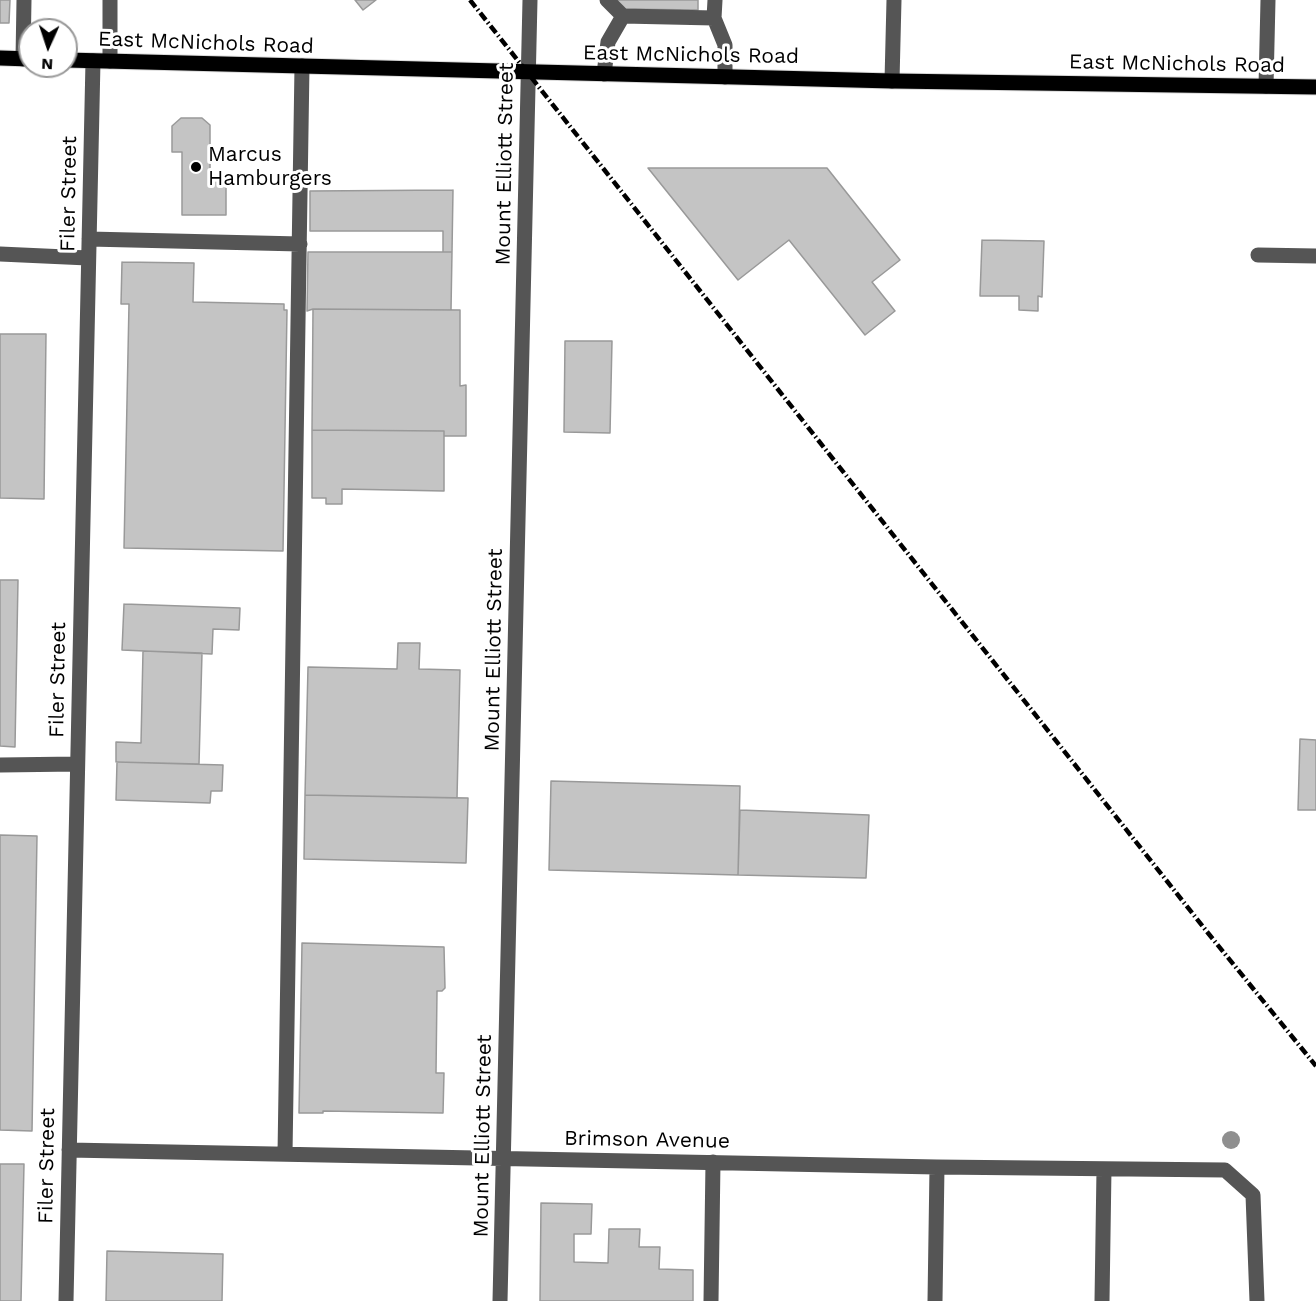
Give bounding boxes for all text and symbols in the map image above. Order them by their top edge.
north arrow [18,18,78,78]
street label: East McNichols Road [98,27,314,59]
street label: East McNichols Road [583,41,799,69]
street label: East McNichols Road [1069,50,1285,78]
text: N [41,55,54,74]
street label: Mount Elliott Street [491,62,519,266]
street label: Filer Street [55,136,83,252]
place label: Marcus Hamburgers [208,142,332,192]
marker: Marcus Hamburgers [189,160,203,174]
street label: Mount Elliott Street [480,548,508,752]
street label: Filer Street [44,622,72,738]
street label: Mount Elliott Street [469,1034,497,1238]
street label: Filer Street [33,1108,61,1224]
street label: Brimson Avenue [564,1126,730,1154]

